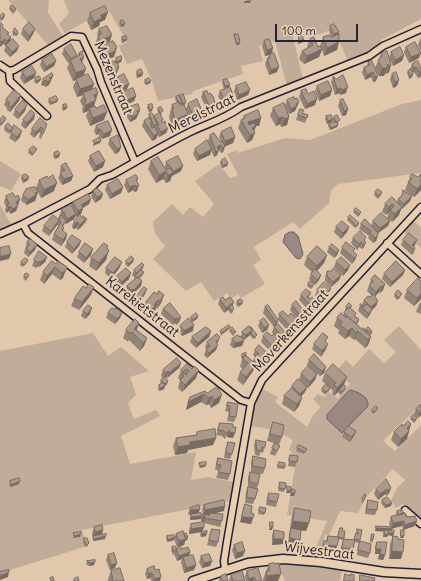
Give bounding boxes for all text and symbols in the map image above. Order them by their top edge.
scale bar [277,16,360,42]
text: 100 m [282,23,316,38]
street label: Mezenstraat [90,39,136,117]
street label: Merelstraat [166,91,238,137]
street label: Karekietstraat [102,273,182,341]
street label: Moverkensstraat [249,286,333,376]
street label: Wijvestraat [283,538,355,564]

